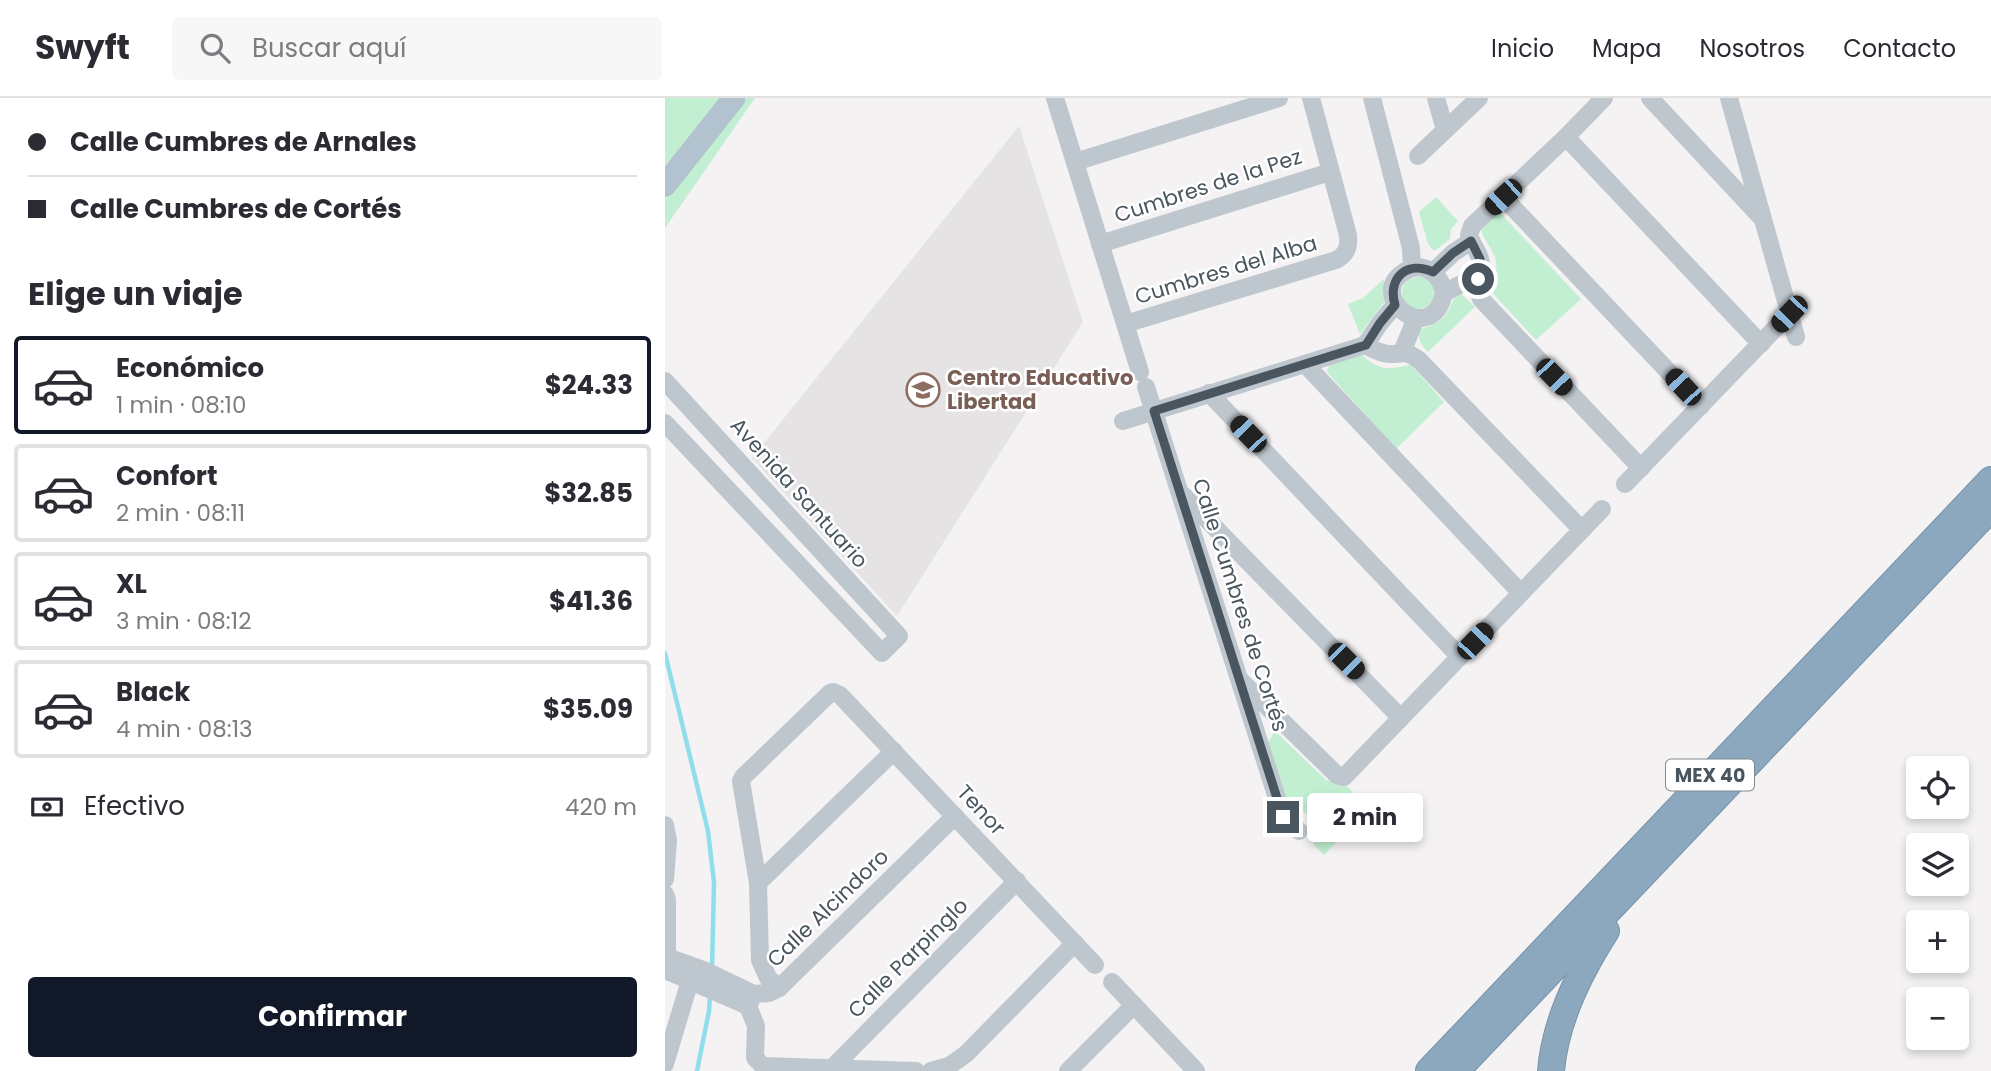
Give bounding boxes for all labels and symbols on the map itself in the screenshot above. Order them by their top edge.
street label: Cumbres de la Pez [1110,142,1305,230]
car [1481,175,1526,219]
street label: Cumbres del Alba [1131,228,1320,311]
route start [1462,263,1494,295]
car [1767,292,1812,336]
car [1532,355,1577,399]
place label: Centro Educativo Libertad [947,363,1133,416]
car [1661,364,1706,410]
school or university icon: Centro Educativo Libertad [904,371,942,409]
street label: Avenida Santuario [724,411,875,574]
car [1226,412,1271,456]
street label: Calle Cumbres de Cortés [1186,475,1295,735]
car [1453,619,1498,663]
car [1324,639,1369,683]
road number: MEX 40 [1666,760,1754,790]
street label: Tenor [951,778,1012,841]
callout: 2 min [1307,792,1423,842]
route end [1267,801,1299,833]
street label: Calle Alcindoro [760,842,895,973]
street label: Calle Parpinglo [841,891,974,1024]

